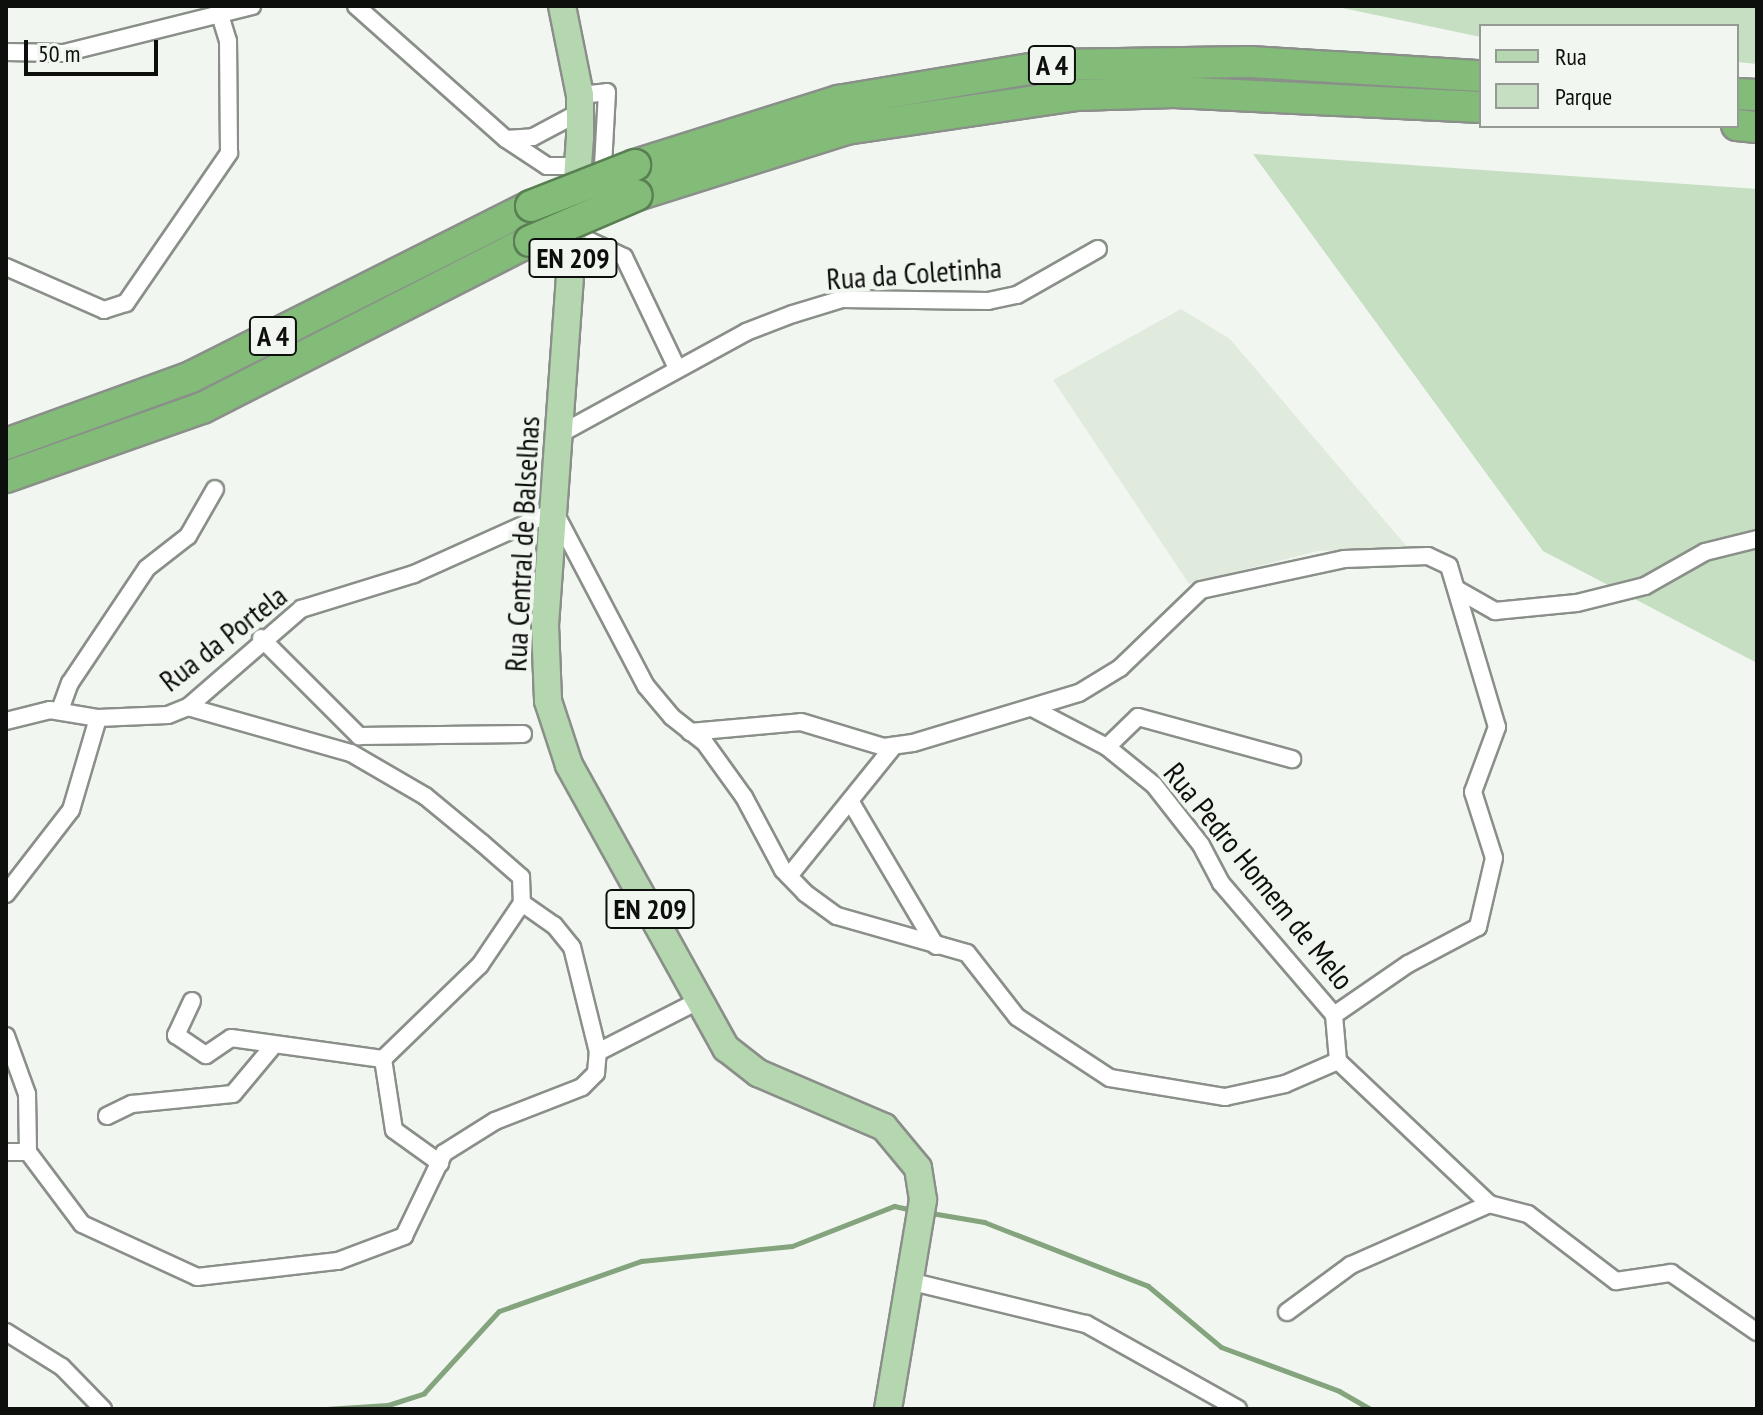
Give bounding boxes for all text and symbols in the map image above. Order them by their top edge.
scale bar [28,24,162,74]
legend [1479,24,1739,128]
text: 50 m [38,38,80,69]
road number: A 4 [1026,41,1078,89]
text: Rua [1555,41,1587,72]
text: Parque [1555,81,1612,112]
road number: EN 209 [527,234,619,282]
street label: Rua da Coletinha [825,249,1003,297]
road number: A 4 [247,312,299,360]
street label: Rua Central de Balselhas [497,415,547,673]
street label: Rua da Portela [152,577,294,699]
street label: Rua Pedro Homem de Melo [1156,755,1362,997]
road number: EN 209 [604,885,696,933]

